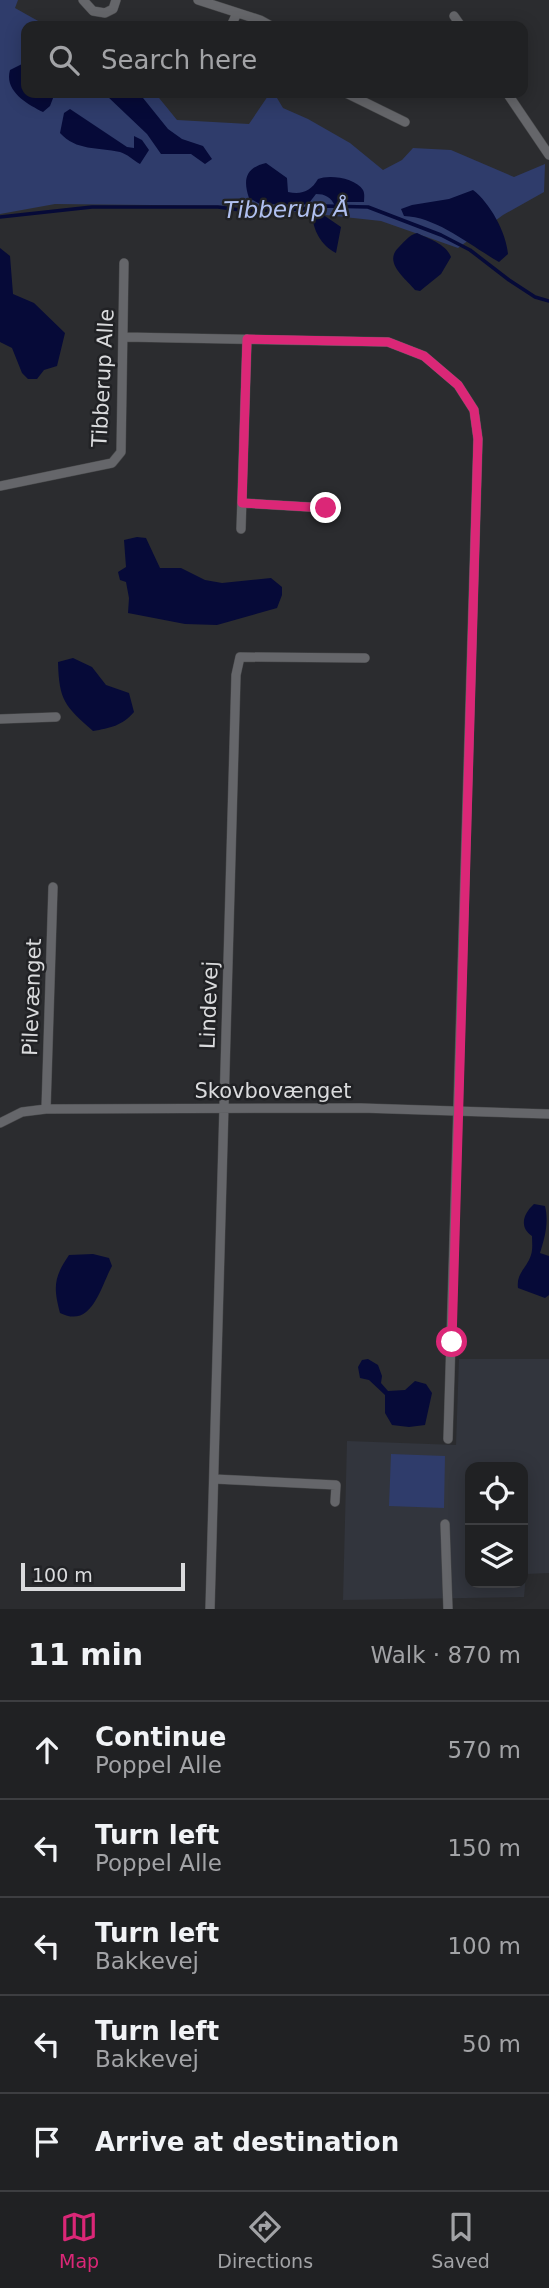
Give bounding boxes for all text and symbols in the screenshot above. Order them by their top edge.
search box [21,21,528,98]
icon: search [45,41,83,79]
text: Search here [101,45,257,75]
water label: Tibberup Å [223,194,349,223]
street label: Tibberup Alle [87,308,119,449]
route end [310,492,341,523]
street label: Pilevænget [18,938,46,1056]
street label: Lindevej [195,960,223,1050]
street label: Skovbovænget [194,1079,352,1103]
route start [436,1326,467,1357]
map controls [465,1462,528,1588]
button: locate [465,1462,528,1525]
button: layers [465,1525,528,1588]
scale bar [21,1560,186,1592]
text: 100 m [32,1564,93,1586]
text: 11 min [28,1637,143,1672]
text: Walk · 870 m [370,1642,521,1668]
text: Continue [95,1722,226,1752]
icon: ahead [28,1731,66,1769]
text: 570 m [447,1737,521,1763]
text: Poppel Alle [95,1752,222,1778]
text: Turn left [95,1820,219,1850]
icon: left [28,1829,66,1867]
text: 150 m [447,1835,521,1861]
text: Poppel Alle [95,1850,222,1876]
text: Turn left [95,1918,219,1948]
icon: left [28,1927,66,1965]
text: 100 m [447,1933,521,1959]
text: Bakkevej [95,1948,199,1974]
text: Turn left [95,2016,219,2046]
icon: left [28,2025,66,2063]
text: 50 m [462,2031,521,2057]
text: Bakkevej [95,2046,199,2072]
icon: arrive [28,2123,66,2161]
text: Arrive at destination [95,2127,399,2157]
tab: Map [59,2208,99,2272]
tab: Directions [217,2208,313,2272]
tab: Saved [431,2208,490,2272]

